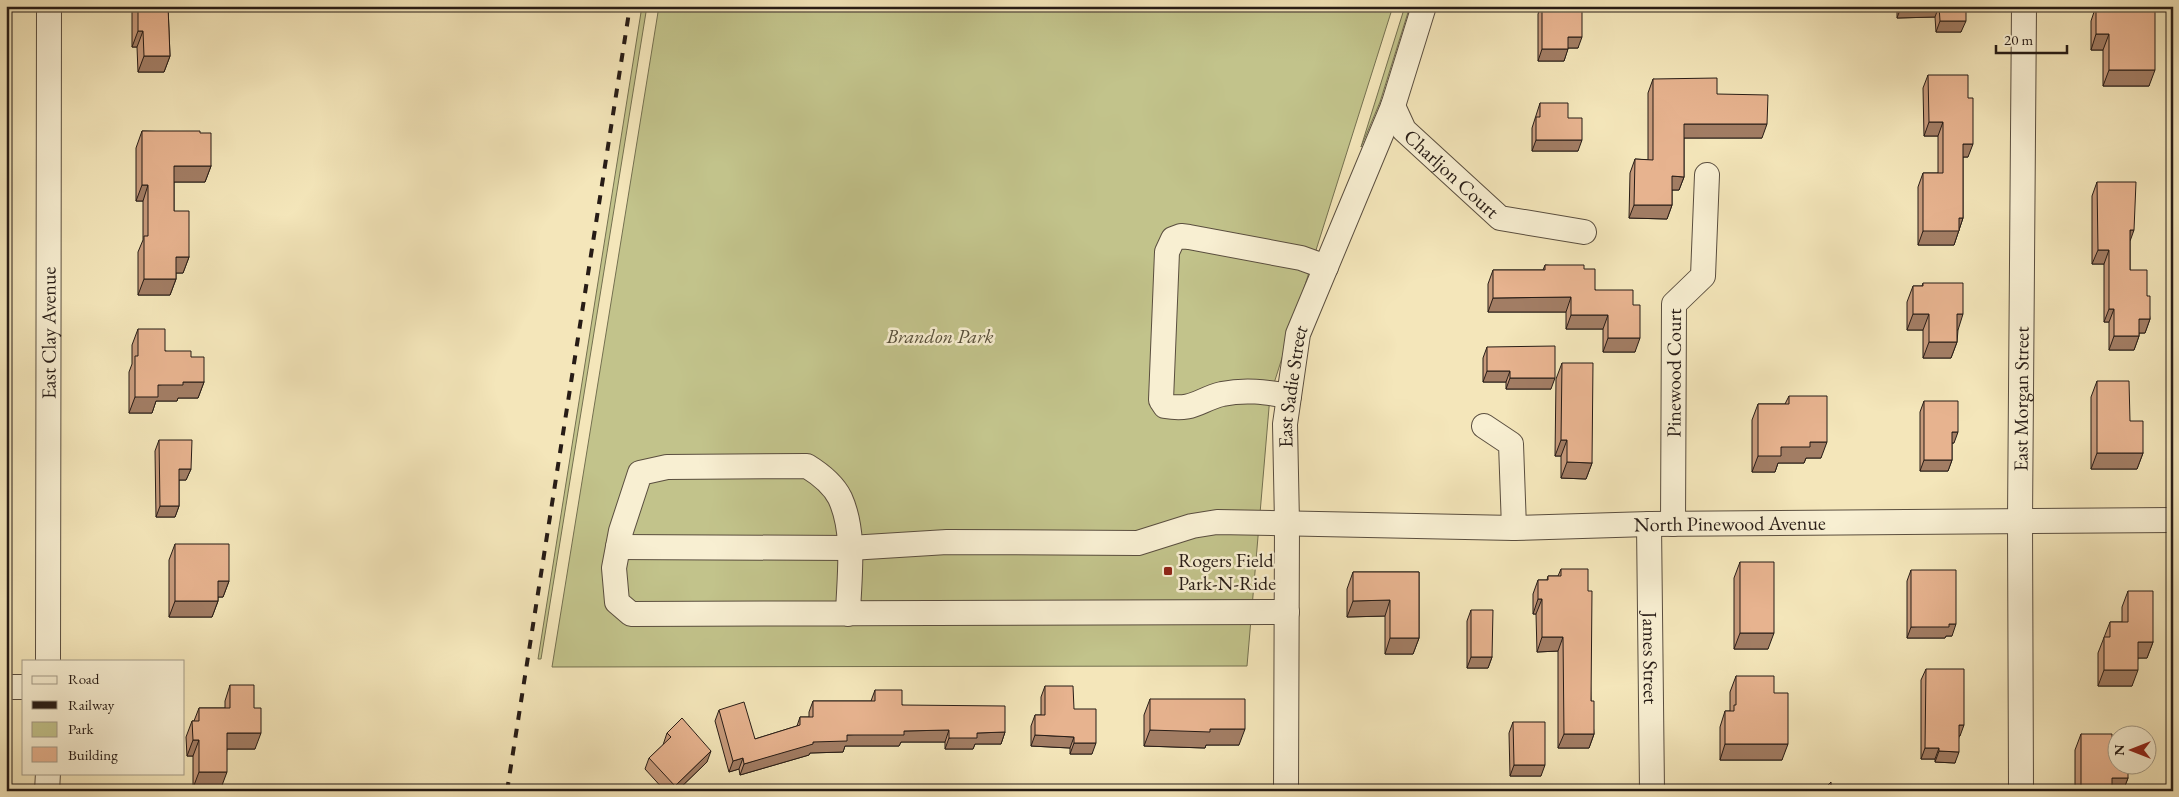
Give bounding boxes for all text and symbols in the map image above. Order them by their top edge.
scale bar [1996,22,2068,54]
text: 20 m [2004,30,2033,49]
street label: Charljon Court [1398,123,1505,224]
street label: East Clay Avenue [35,267,62,399]
street label: Pinewood Court [1660,308,1687,438]
street label: East Sadie Street [1272,320,1314,448]
park label: Brandon Park [885,323,994,349]
street label: East Morgan Street [2007,326,2035,472]
street label: North Pinewood Avenue [1633,510,1826,537]
place label: Rogers Field Park-N-Ride [1178,547,1276,596]
marker: Rogers Field Park-N-Ride [1162,565,1174,577]
street label: James Street [1637,610,1664,705]
legend [22,660,185,774]
text: Road [68,669,100,688]
text: Railway [68,695,115,714]
text: Park [68,719,95,738]
north arrow [2106,724,2156,774]
text: N [2110,744,2128,756]
text: Building [68,745,118,764]

